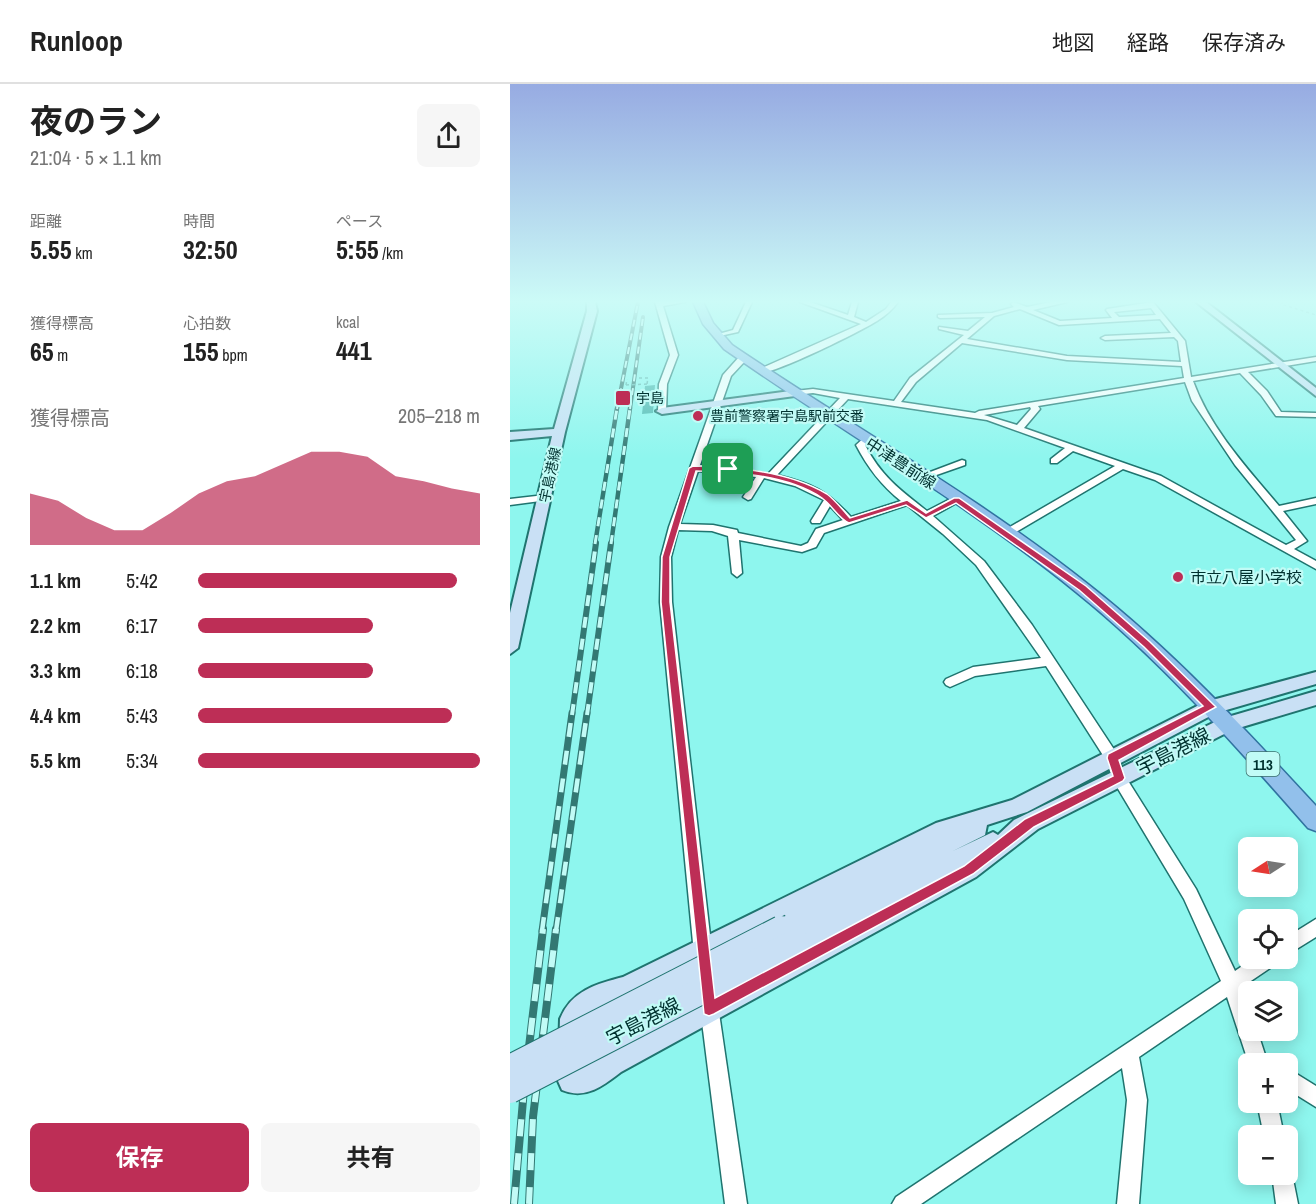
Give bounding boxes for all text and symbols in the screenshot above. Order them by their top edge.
text: Runloop [30,22,123,60]
text: 地図 [1052,28,1094,57]
text: 経路 [1127,28,1169,57]
text: 保存済み [1202,28,1286,57]
text: 夜のラン [30,99,162,143]
button: share [417,104,480,167]
text: 21:04 · 5 × 1.1 km [30,144,162,171]
text: 距離 [30,210,62,232]
text: 時間 [183,210,215,232]
text: ペース [336,210,383,232]
text: 5.55 [30,232,72,267]
text: 32:50 [183,232,238,267]
text: 5:55 [336,232,379,267]
text: km [72,242,93,264]
text: /km [379,242,403,264]
text: kcal [336,311,359,333]
text: 獲得標高 [30,312,94,334]
text: 心拍数 [183,312,231,334]
text: 441 [336,333,372,368]
text: 65 [30,334,54,369]
text: 155 [183,334,219,369]
text: m [54,344,68,366]
text: bpm [219,344,248,366]
marker: 宇島 [614,389,632,407]
place label: 宇島 [636,389,664,407]
text: 205–218 m [398,402,480,429]
text: 獲得標高 [30,404,110,431]
place label: 豊前警察署宇島駅前交番 [710,407,864,425]
marker: 豊前警察署宇島駅前交番 [691,409,705,423]
street label: 中津豊前線 [861,432,941,494]
pin [702,443,753,494]
street label: 宇島港線 [535,446,565,504]
icon: arrive [711,452,744,485]
place label: 市立八屋小学校 [1190,566,1302,588]
text: 1.1 km [30,567,81,594]
text: 5:42 [126,567,158,594]
marker: 市立八屋小学校 [1171,570,1185,584]
text: 2.2 km [30,612,81,639]
text: 6:17 [126,612,158,639]
text: 3.3 km [30,657,81,684]
text: 6:18 [126,657,158,684]
text: 4.4 km [30,702,81,729]
text: 5:43 [126,702,158,729]
street label: 宇島港線 [1131,721,1215,781]
text: 5.5 km [30,747,81,774]
text: 5:34 [126,747,158,774]
road number: 113 [1246,752,1280,776]
north arrow [1238,837,1298,897]
map controls [1238,837,1298,1185]
button: locate [1238,909,1298,969]
button: layers [1238,981,1298,1041]
street label: 宇島港線 [601,991,685,1051]
button: + [1238,1053,1298,1113]
button: 保存 [30,1123,249,1192]
button: 共有 [261,1123,480,1192]
button: − [1238,1125,1298,1185]

